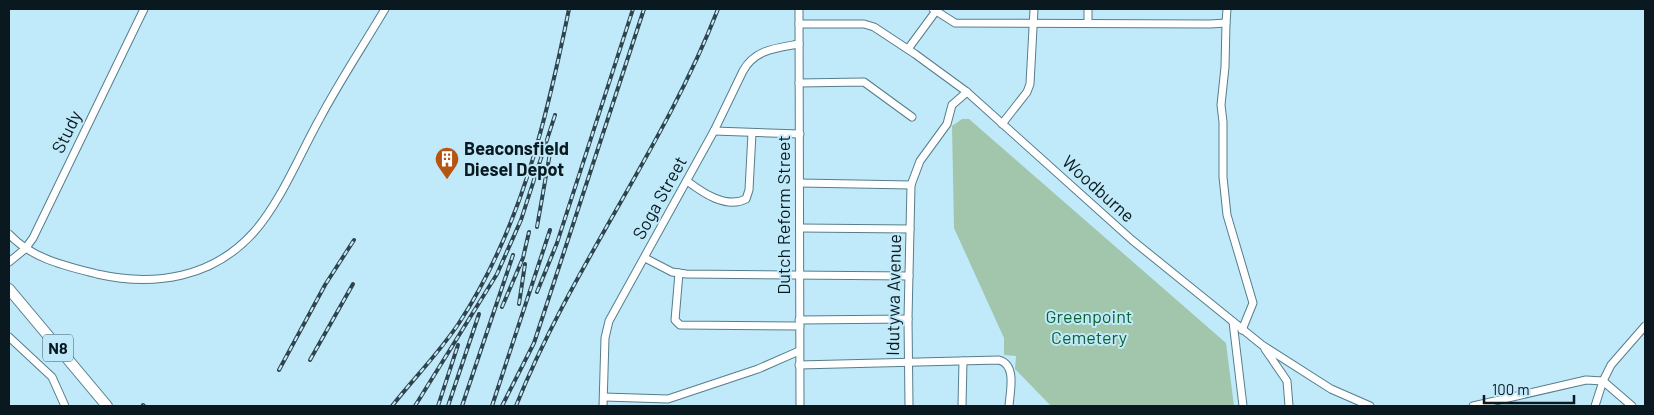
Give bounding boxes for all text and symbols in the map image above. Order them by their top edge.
street label: Study [46,107,86,157]
street label: Dutch Reform Street [772,135,794,295]
place label: Beaconsfield Diesel Depot [464,137,569,180]
building icon: Beaconsfield Diesel Depot [434,146,460,180]
street label: Woodburne [1058,150,1139,226]
street label: Soga Street [627,152,691,243]
street label: Idutywa Avenue [881,234,905,356]
park label: Greenpoint Cemetery [1046,305,1132,348]
road number: N8 [43,334,73,362]
scale bar [1484,372,1574,404]
text: 100 m [1492,380,1530,398]

